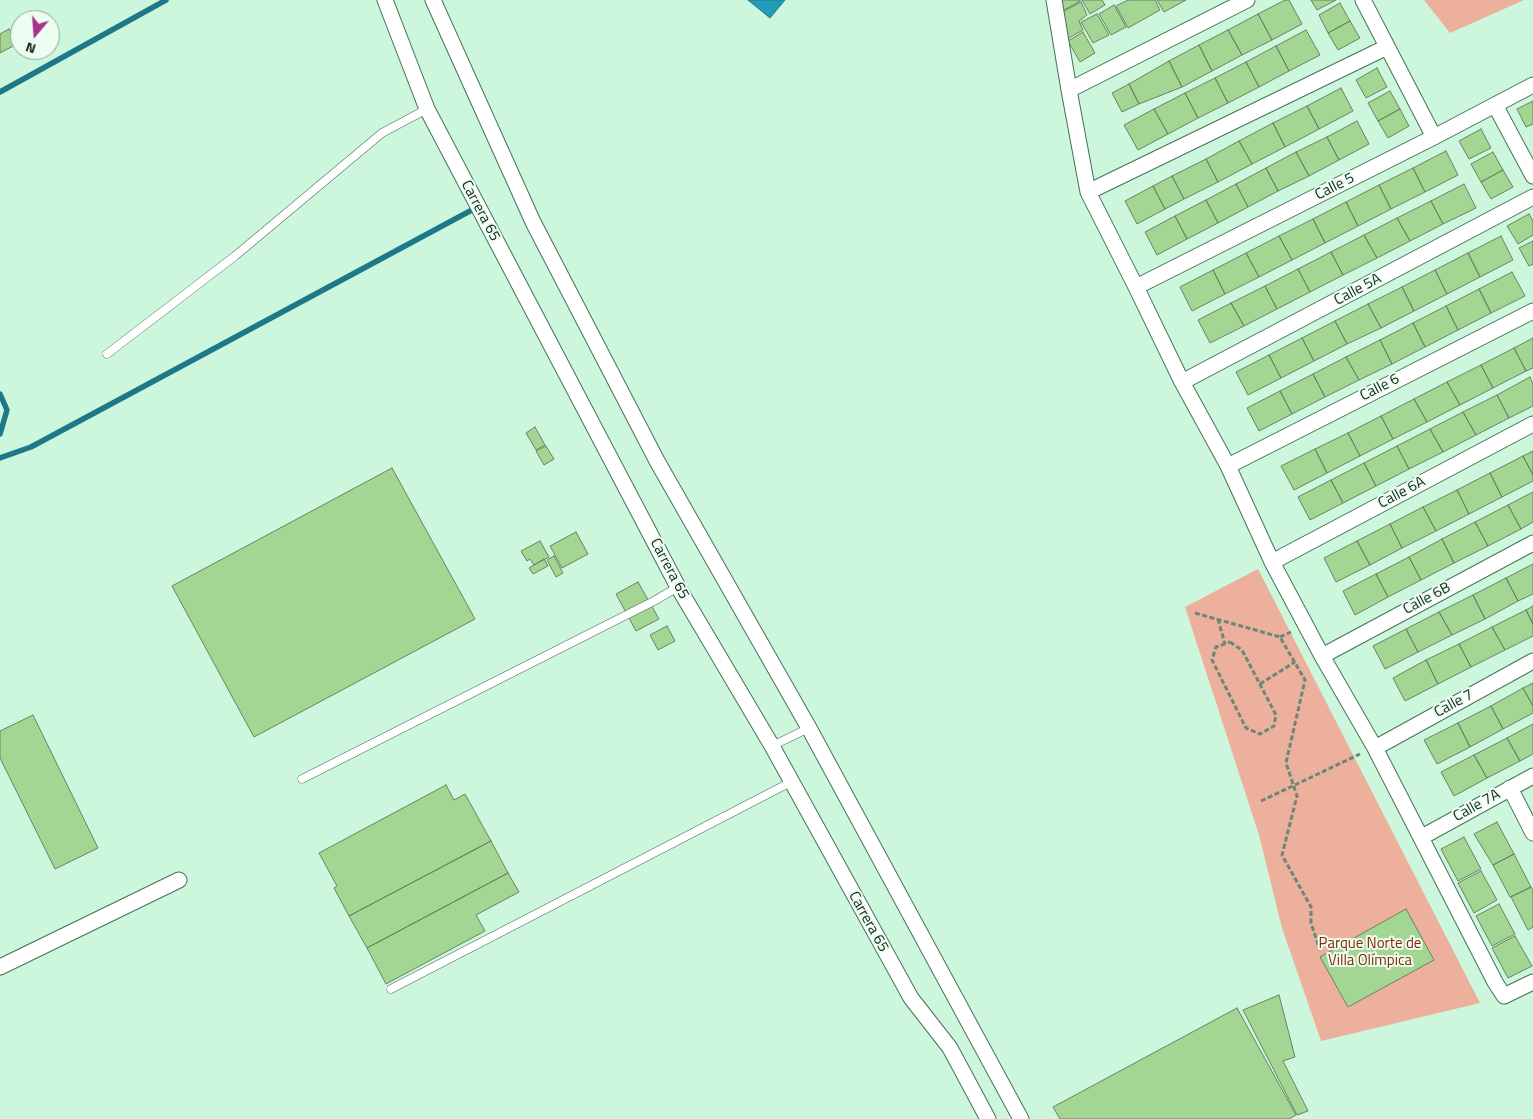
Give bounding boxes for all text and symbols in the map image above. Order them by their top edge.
north arrow [10,10,60,60]
text: N [23,37,38,60]
street label: Calle 5 [1312,169,1358,205]
street label: Carrera 65 [456,178,504,244]
street label: Calle 5A [1331,270,1385,310]
street label: Calle 6 [1357,370,1403,406]
street label: Calle 6A [1375,473,1429,513]
street label: Carrera 65 [645,536,693,602]
street label: Calle 6B [1400,579,1454,619]
street label: Calle 7 [1431,686,1477,722]
street label: Calle 7A [1450,786,1504,826]
street label: Carrera 65 [844,889,892,955]
park label: Parque Norte de Villa Olímpica [1319,935,1421,970]

